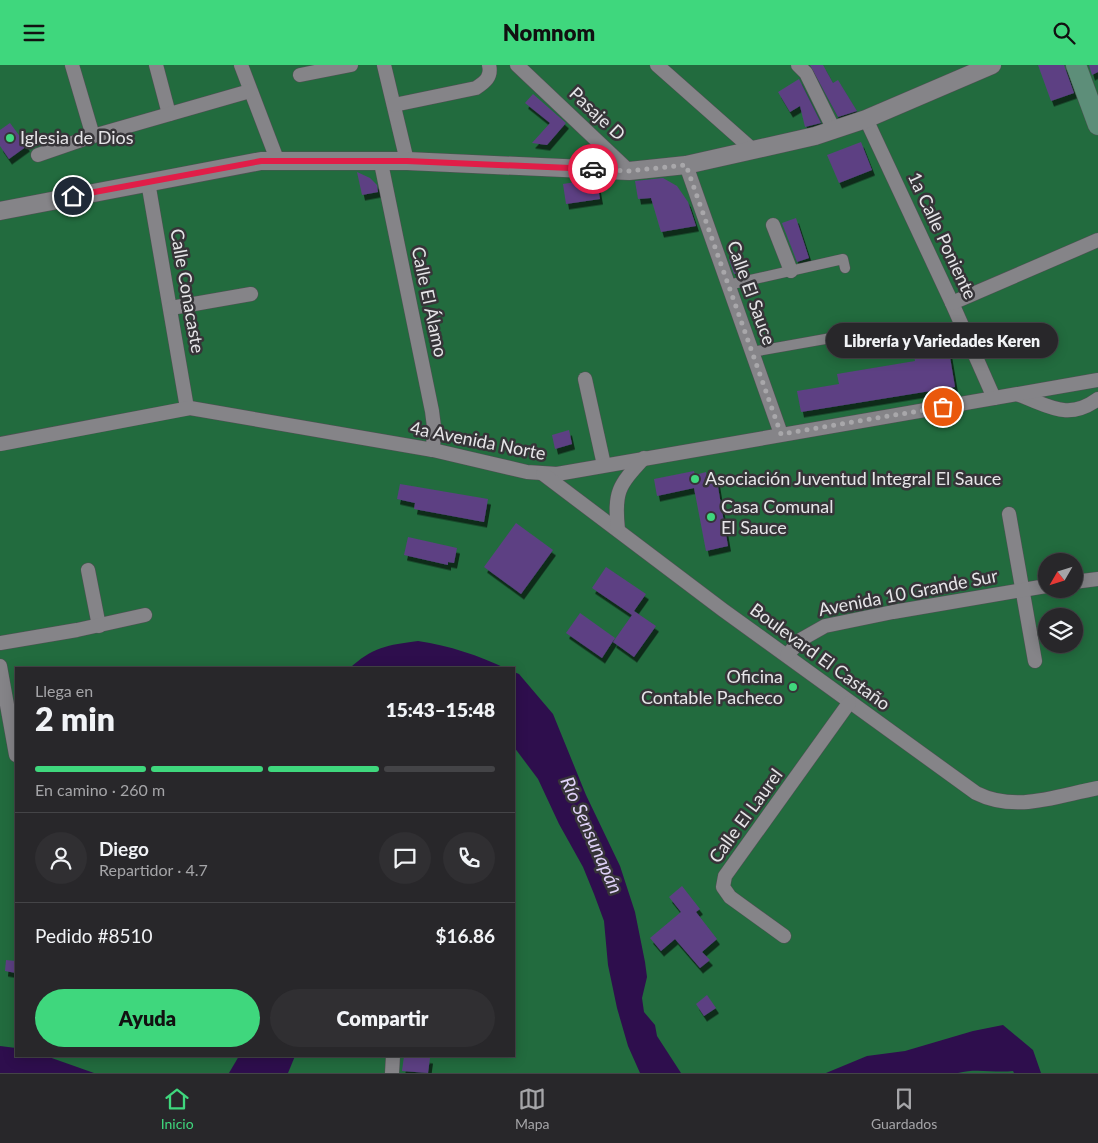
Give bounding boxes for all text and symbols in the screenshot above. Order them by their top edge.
icon: menu [20,19,48,47]
text: Nomnom [503,19,595,46]
icon: search [1050,19,1078,47]
street label: Pasaje D [565,82,630,145]
place label: Iglesia de Dios [20,126,134,148]
marker: Iglesia de Dios [4,132,16,144]
courier [568,144,618,194]
icon: car [579,155,607,183]
street label: 1a Calle Poniente [904,168,982,303]
pin [52,175,94,217]
icon: home [59,182,87,210]
street label: Calle Conacaste [166,227,210,355]
street label: Calle El Sauce [723,238,781,348]
street label: Calle El Álamo [408,244,452,359]
callout: Librería y Variedades Keren [827,322,1059,357]
text: Librería y Variedades Keren [844,331,1040,350]
pin [922,386,964,428]
icon: bag [929,393,957,421]
street label: 4a Avenida Norte [409,416,548,464]
place label: Asociación Juventud Integral El Sauce [705,467,1001,489]
marker: Asociación Juventud Integral El Sauce [689,473,701,485]
place label: Casa Comunal El Sauce [721,495,833,538]
marker: Casa Comunal El Sauce [705,511,717,523]
north arrow [1038,553,1082,597]
map controls [1038,553,1083,653]
street label: Avenida 10 Grande Sur [816,564,1000,620]
street label: Boulevard El Castaño [746,598,895,714]
button: layers [1038,608,1083,653]
place label: Oficina Contable Pacheco [641,665,783,708]
text: Llega en [35,681,93,700]
marker: Oficina Contable Pacheco [787,681,799,693]
text: 15:43–15:48 [386,698,495,721]
text: 2 min [35,699,115,738]
street label: Calle El Laurel [704,764,787,867]
water label: Río Sensunapán [556,773,629,897]
text: En camino · 260 m [35,780,165,799]
button: person [35,832,87,884]
button: chat [379,832,431,884]
button: phone [443,832,495,884]
text: Diego [99,837,149,860]
text: Repartidor · 4.7 [99,860,208,879]
text: Pedido #8510 [35,924,153,947]
text: $16.86 [435,924,495,947]
button: Ayuda [35,989,260,1047]
button: Compartir [270,989,495,1047]
tab: Inicio [161,1085,194,1132]
tab: Mapa [515,1085,550,1132]
tab: Guardados [871,1085,937,1132]

